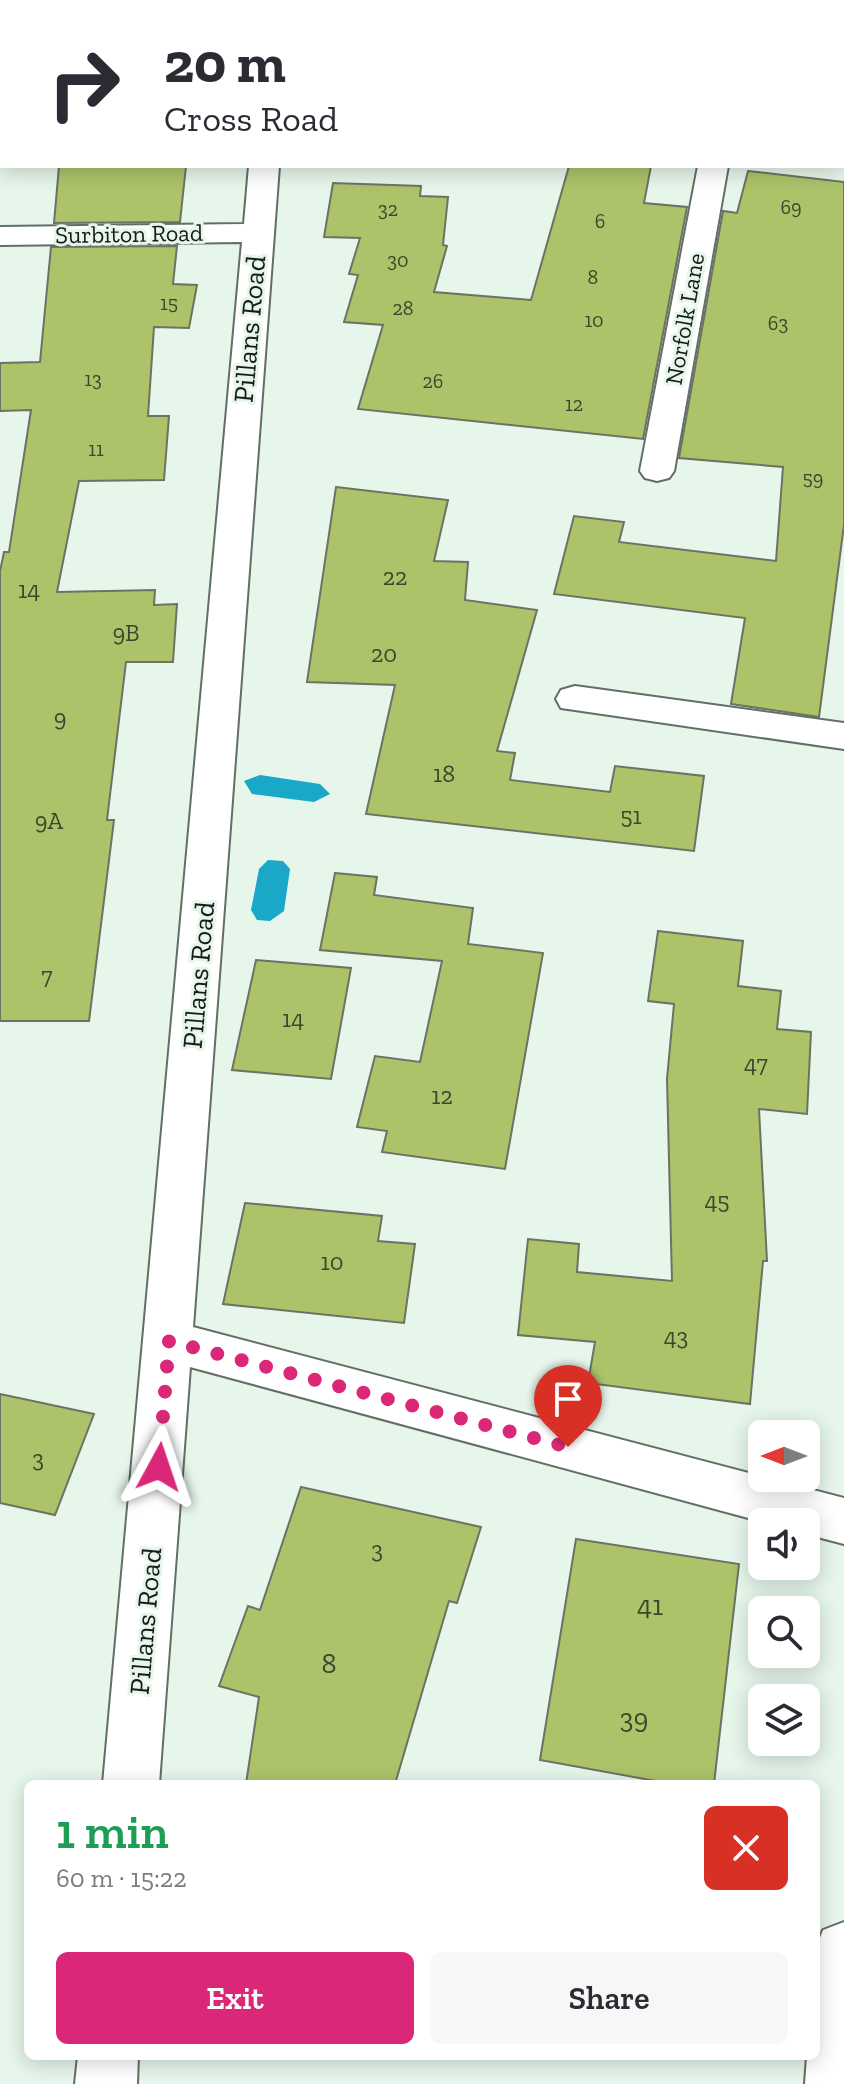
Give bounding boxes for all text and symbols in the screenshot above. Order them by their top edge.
text: 20 m [164,29,286,96]
icon: right [32,32,136,136]
text: Cross Road [164,97,338,140]
house number: 69 [780,195,802,219]
house number: 32 [378,197,398,221]
house number: 6 [595,209,605,233]
street label: Surbiton Road [55,218,203,249]
house number: 30 [387,248,409,272]
street label: Norfolk Lane [659,251,710,387]
street label: Pillans Road [227,254,272,404]
house number: 8 [588,265,598,289]
house number: 15 [160,291,178,315]
house number: 28 [392,296,414,320]
house number: 10 [584,308,604,332]
house number: 63 [768,311,788,335]
house number: 13 [84,367,102,391]
house number: 26 [423,369,443,393]
house number: 12 [565,392,583,416]
house number: 11 [88,437,104,461]
house number: 59 [803,466,823,490]
house number: 22 [383,562,407,591]
house number: 14 [18,575,40,604]
house number: 9B [112,618,140,647]
house number: 20 [371,639,397,668]
house number: 9 [54,703,66,732]
house number: 18 [433,759,455,788]
house number: 51 [620,801,642,830]
house number: 9A [35,806,64,835]
street label: Pillans Road [176,900,221,1050]
house number: 7 [41,961,53,990]
house number: 14 [282,1004,304,1033]
house number: 47 [744,1049,768,1078]
house number: 12 [431,1081,453,1110]
house number: 45 [704,1186,730,1215]
house number: 10 [320,1247,344,1276]
house number: 43 [664,1322,688,1351]
pin [534,1365,602,1447]
icon: arrive [546,1377,590,1421]
north arrow [748,1420,820,1492]
map controls [748,1420,820,1756]
position arrow [117,1425,201,1509]
house number: 3 [32,1444,44,1473]
button: sound [748,1508,820,1580]
house number: 3 [371,1535,383,1564]
street label: Pillans Road [123,1546,168,1696]
house number: 41 [637,1589,663,1622]
button: search [748,1596,820,1668]
house number: 8 [321,1647,337,1680]
button: layers [748,1684,820,1756]
house number: 39 [620,1702,648,1735]
text: 1 min [56,1803,169,1860]
button: close [704,1806,788,1890]
text: 60 m · 15:22 [56,1862,187,1894]
button: Exit [56,1952,414,2044]
button: Share [430,1952,788,2044]

